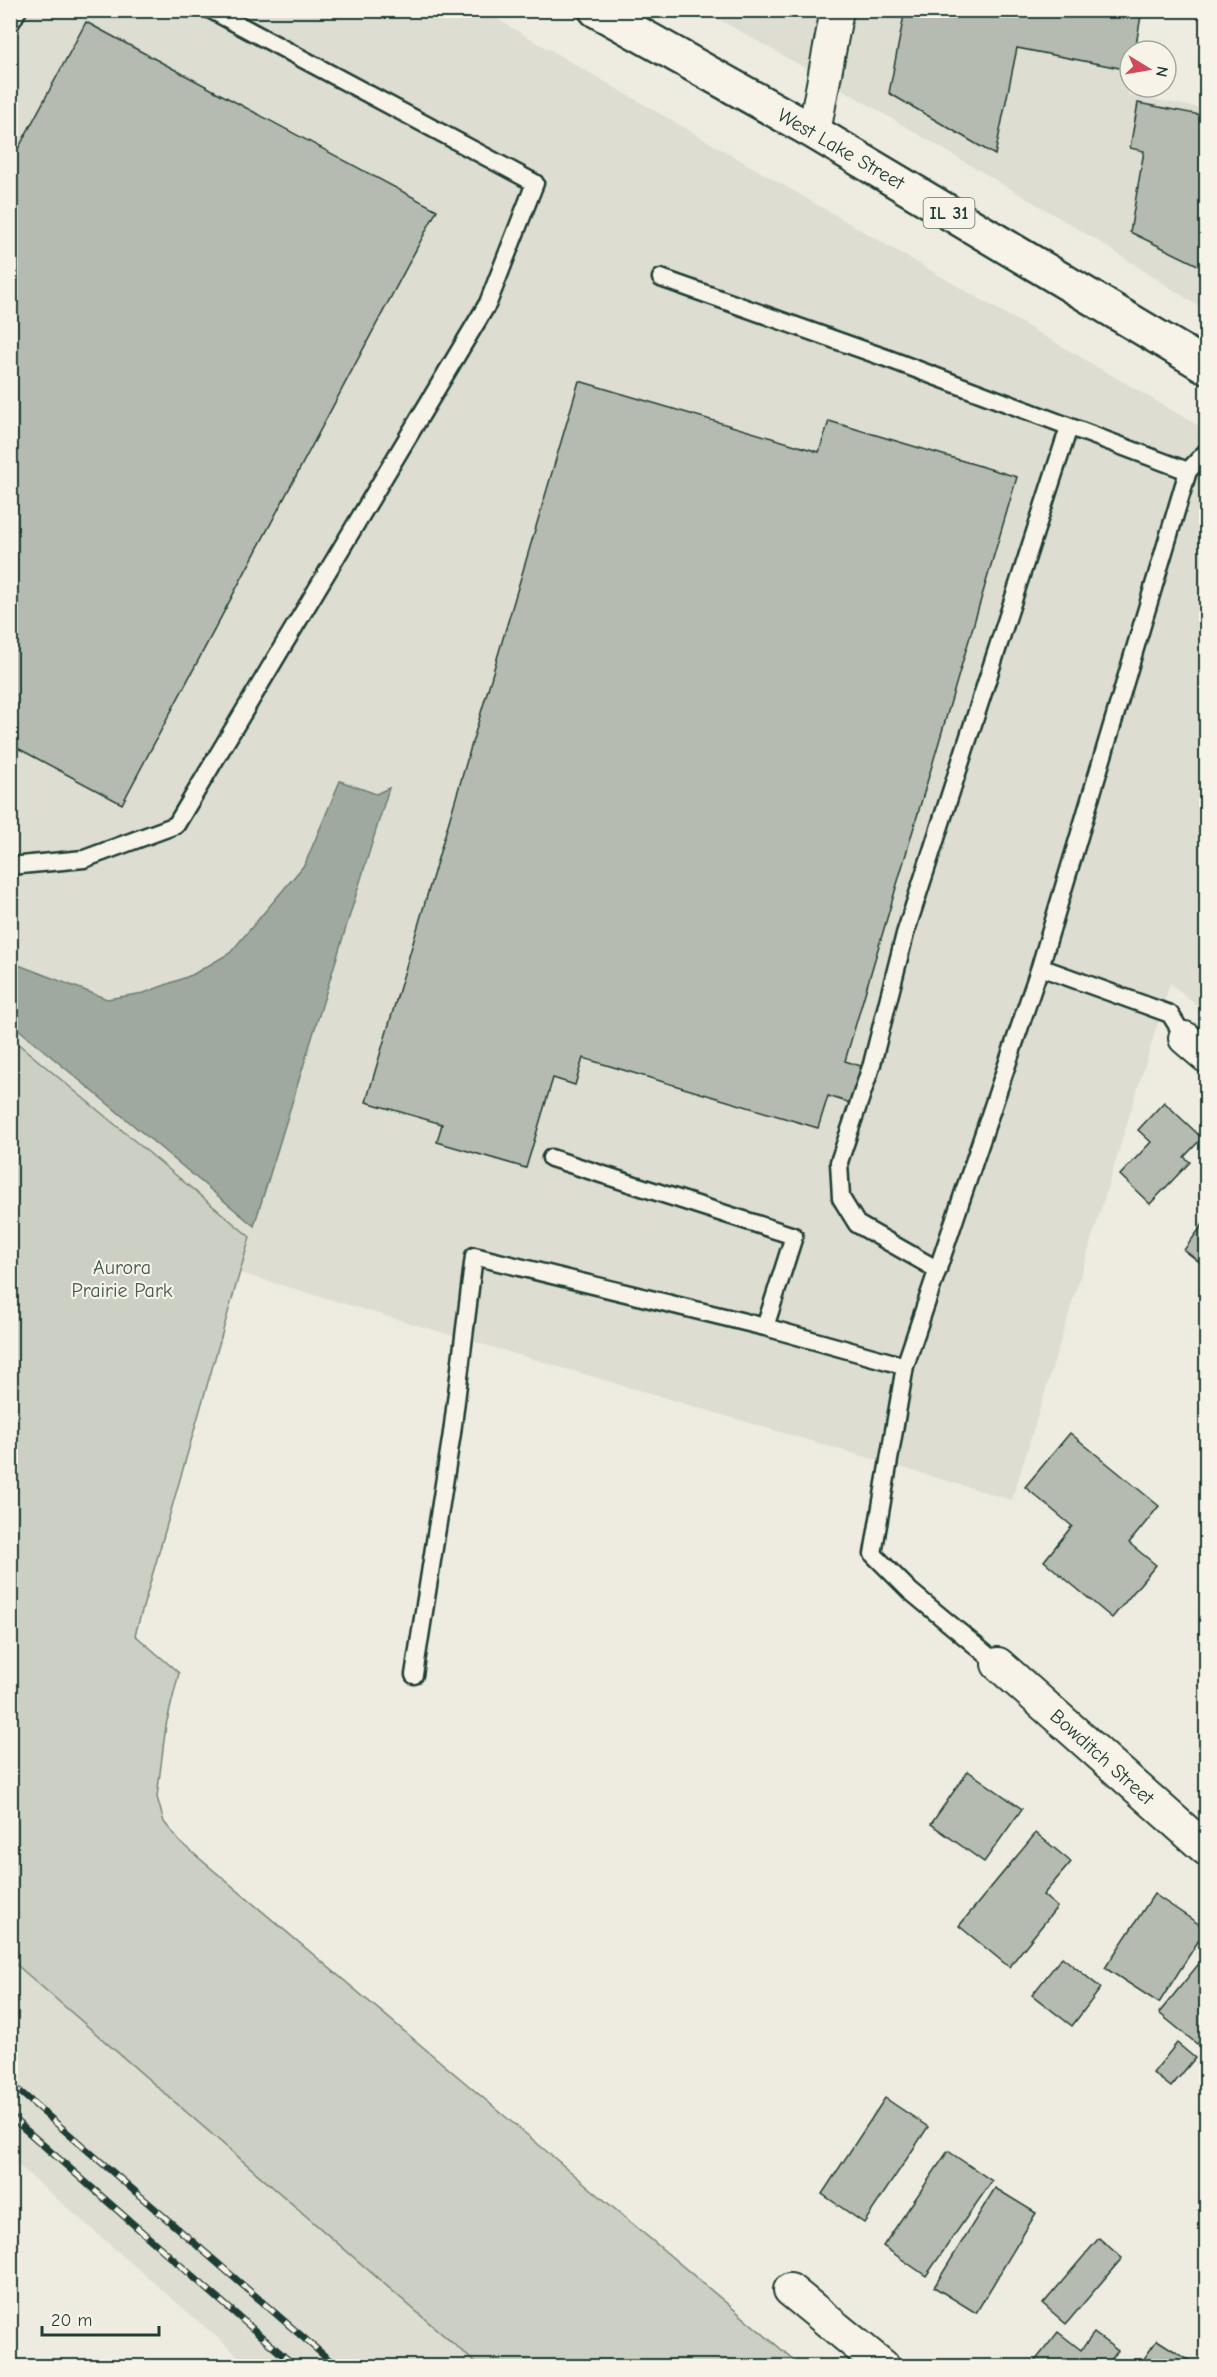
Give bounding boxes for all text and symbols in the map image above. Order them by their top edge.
north arrow [1118,39,1178,99]
text: N [1152,65,1172,79]
street label: West Lake Street [773,103,910,195]
road number: IL 31 [924,198,974,228]
park label: Aurora Prairie Park [71,1256,173,1302]
street label: Bowditch Street [1045,1704,1160,1811]
scale bar [42,2299,159,2337]
text: 20 m [51,2310,92,2331]

